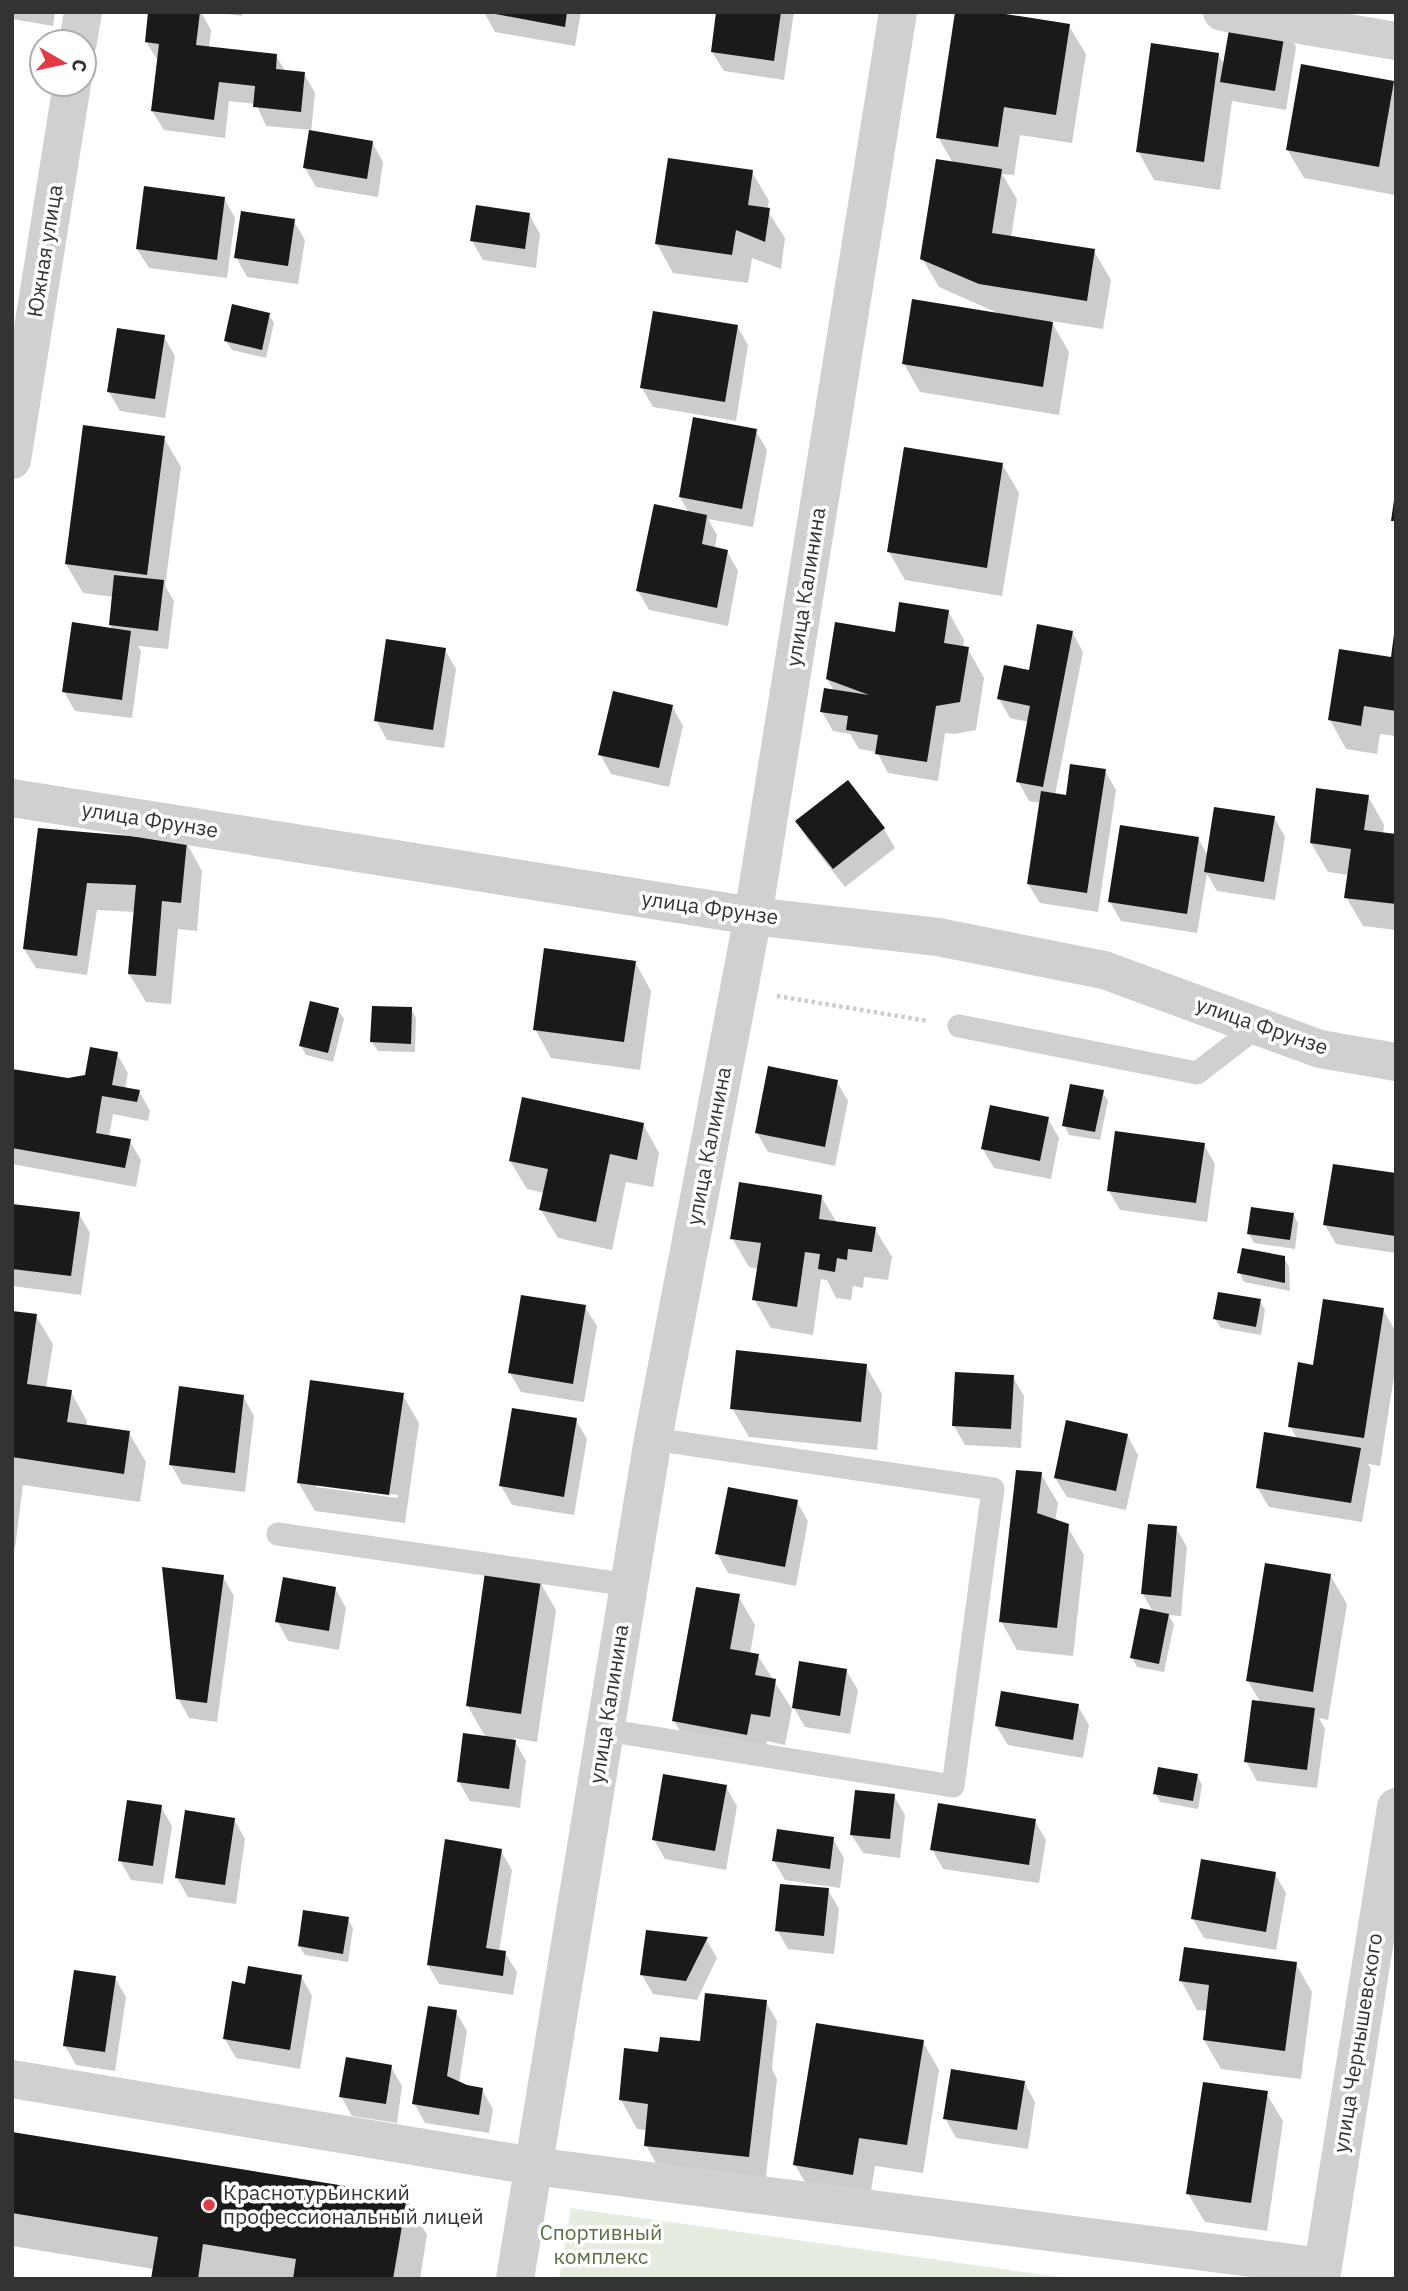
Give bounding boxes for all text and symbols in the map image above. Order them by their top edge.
north arrow [28,28,98,98]
text: С [67,58,93,74]
street label: Южная улица [20,182,68,319]
street label: улица Калинина [779,505,831,668]
street label: улица Фрунзе [80,794,220,844]
street label: улица Фрунзе [640,884,780,930]
street label: улица Фрунзе [1193,989,1332,1061]
street label: улица Калинина [679,1064,737,1227]
street label: улица Калинина [582,1622,634,1785]
street label: улица Чернышевского [1326,1931,1388,2155]
place label: Краснотурьинский профессиональный лицей [223,2178,484,2230]
marker: Краснотурьинский профессиональный лицей [201,2197,217,2213]
park label: Спортивный комплекс [540,2218,662,2270]

